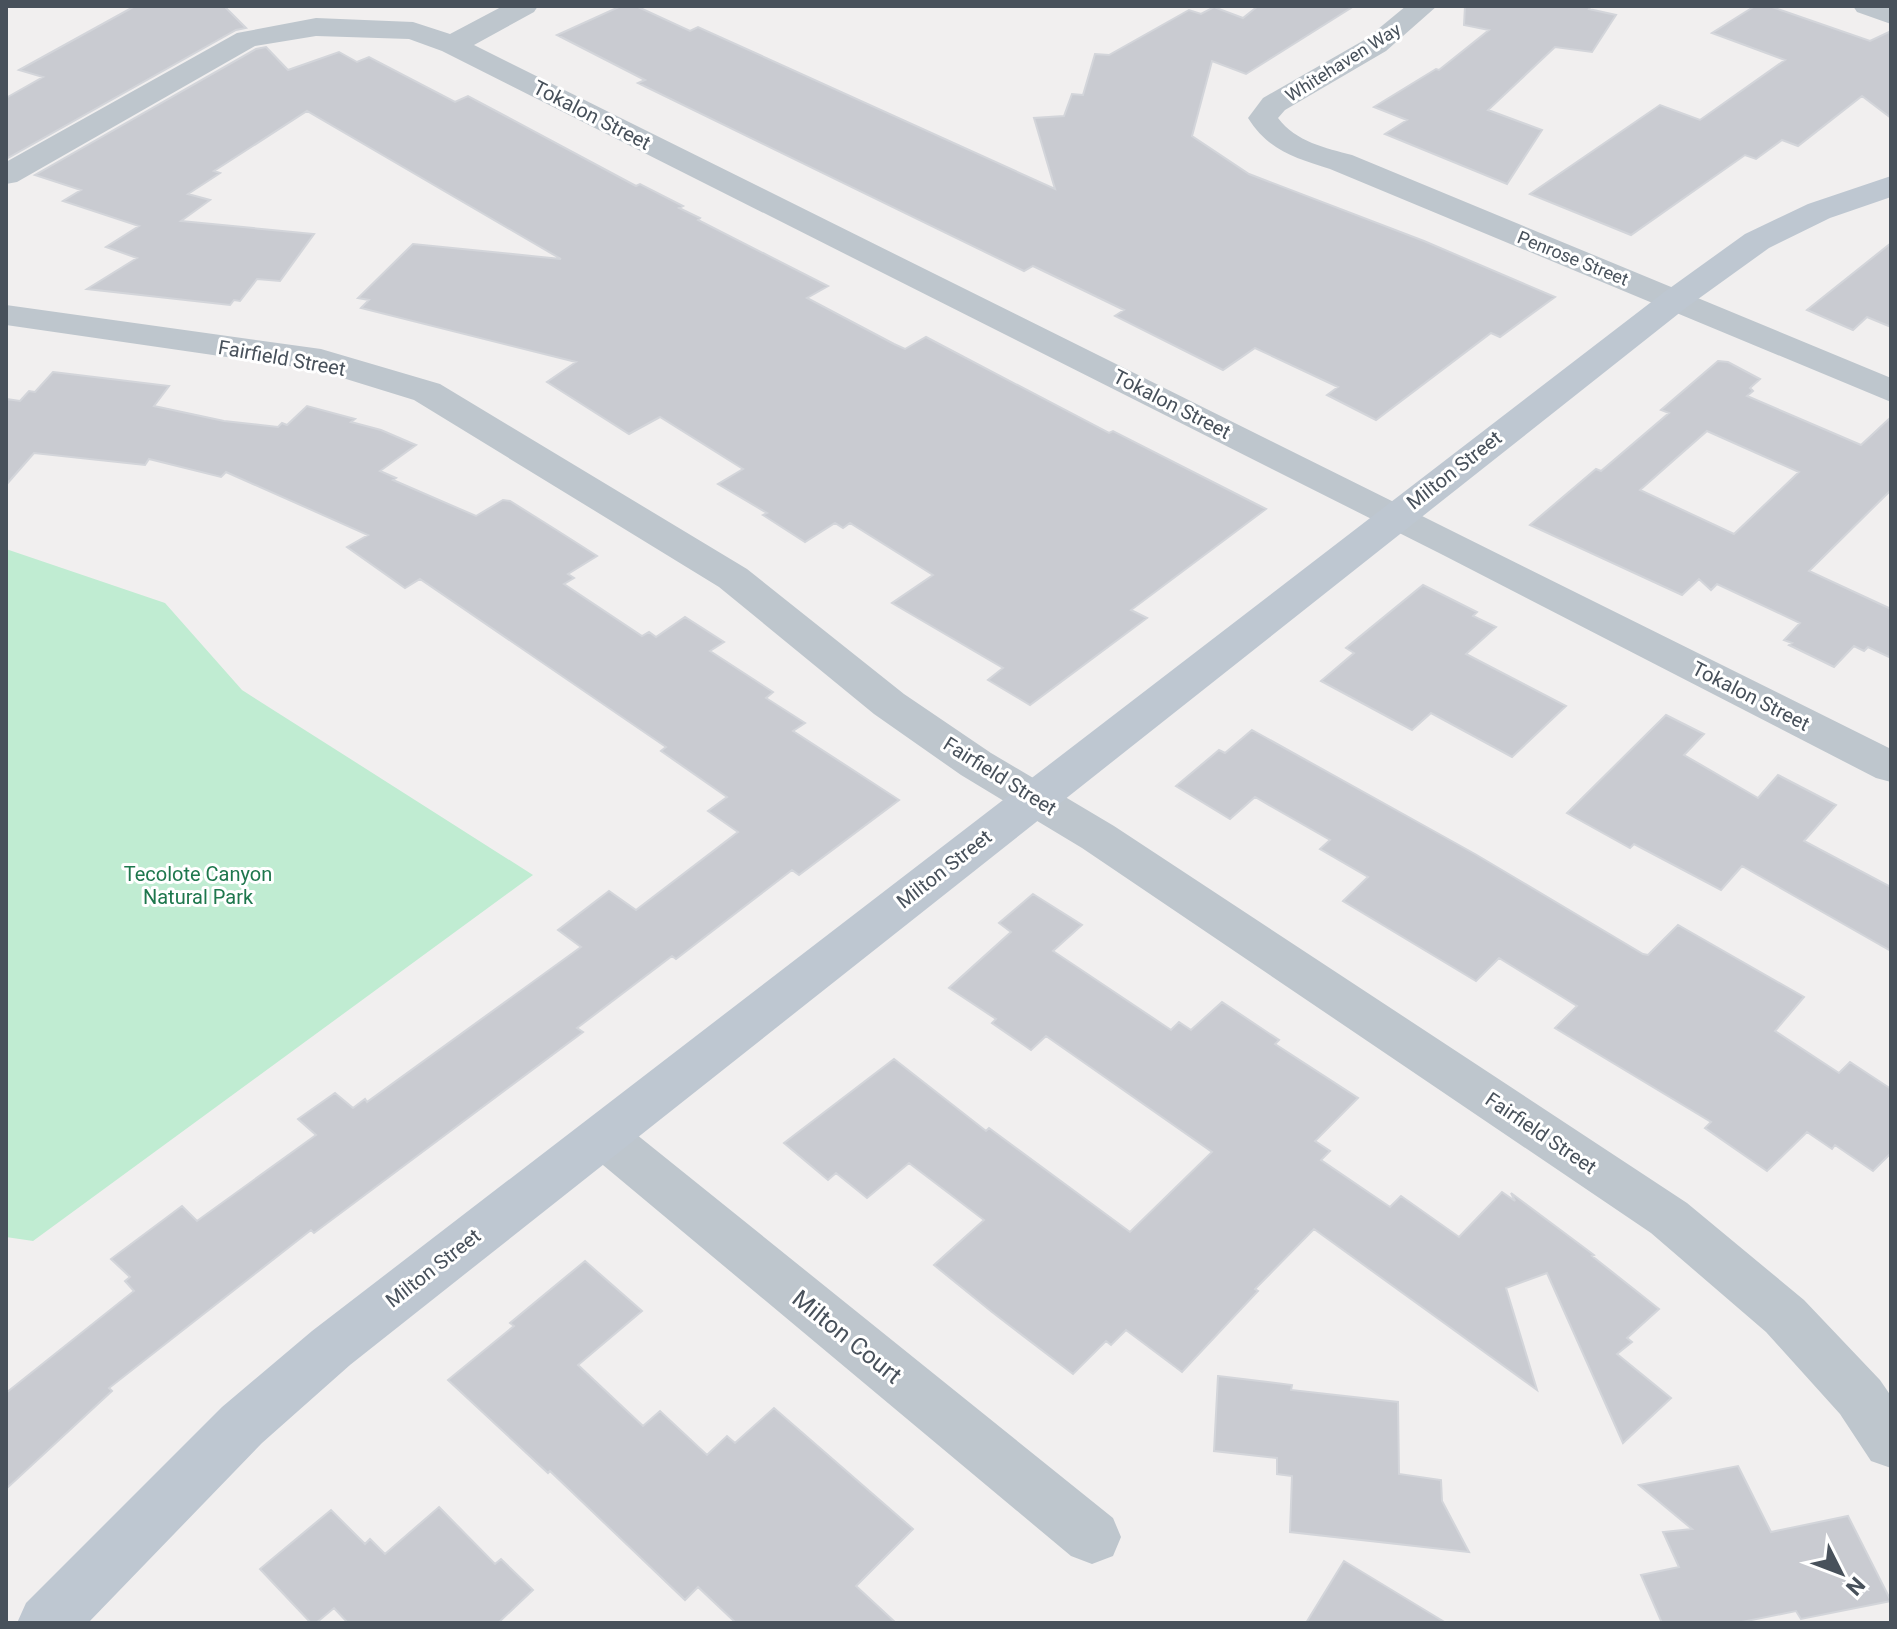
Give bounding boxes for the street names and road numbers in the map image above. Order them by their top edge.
street label: Whitehaven Way [1282,18,1405,106]
street label: Tokalon Street [529,75,655,155]
street label: Penrose Street [1515,226,1632,290]
street label: Fairfield Street [216,335,348,381]
street label: Tokalon Street [1109,364,1235,444]
street label: Milton Street [1402,426,1506,514]
street label: Tokalon Street [1688,656,1814,736]
street label: Fairfield Street [939,732,1061,820]
street label: Milton Street [892,825,996,913]
street label: Fairfield Street [1481,1087,1601,1179]
street label: Milton Street [381,1224,485,1312]
street label: Milton Court [787,1285,907,1390]

